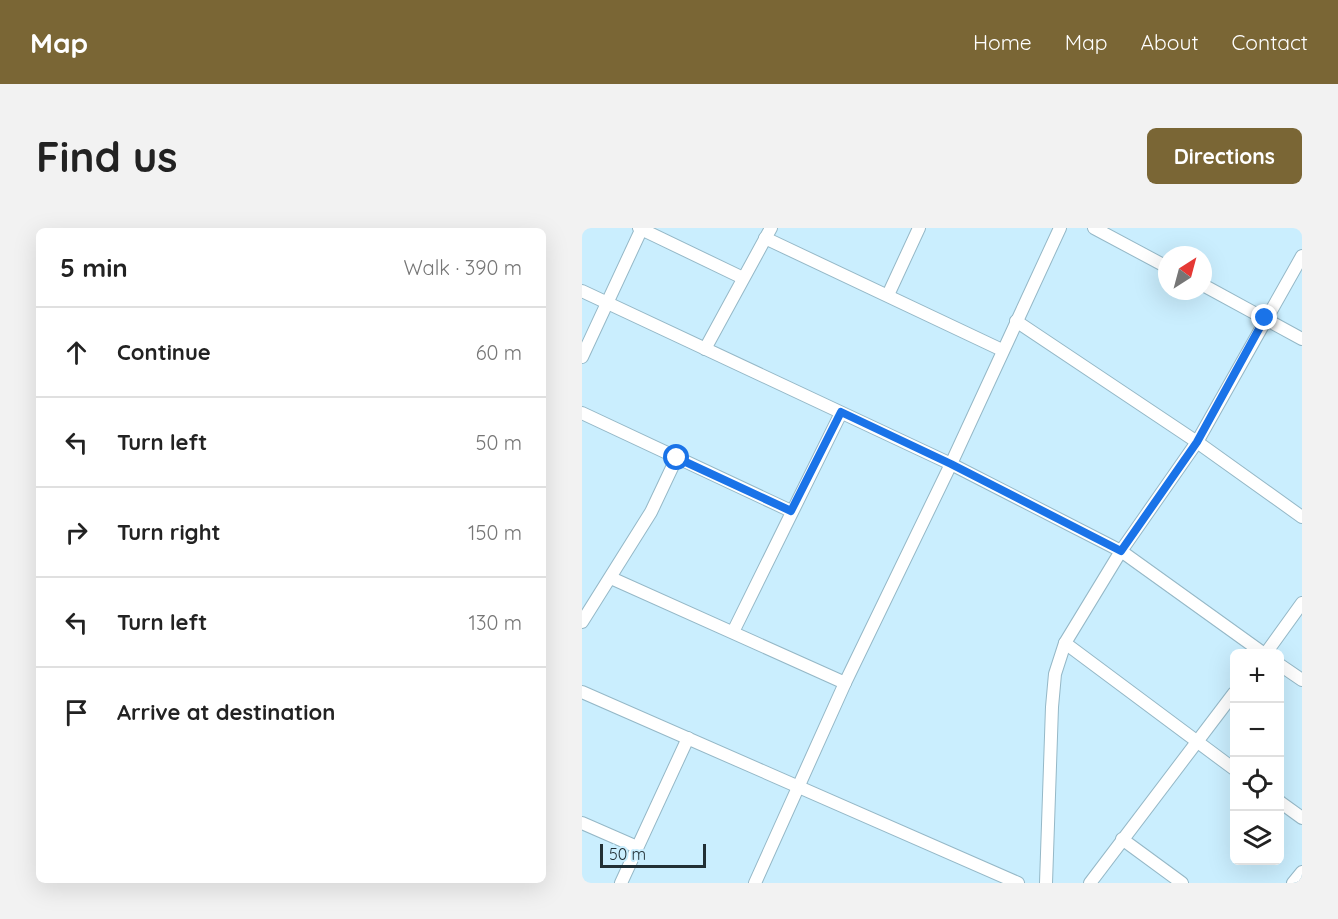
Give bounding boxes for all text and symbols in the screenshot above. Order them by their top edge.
text: Map [30,25,88,60]
text: Home [973,29,1032,55]
text: Map [1065,29,1108,55]
text: About [1141,29,1199,55]
text: Contact [1232,29,1308,55]
button: Directions [1147,128,1302,184]
text: Find us [36,130,178,183]
north arrow [1158,246,1212,300]
text: 5 min [60,251,128,284]
text: Walk · 390 m [403,255,522,280]
route end [1251,304,1277,330]
icon: ahead [60,336,93,369]
text: Continue [117,338,211,366]
text: 60 m [476,340,522,365]
icon: left [60,426,93,459]
text: Turn left [117,428,207,456]
text: 50 m [476,430,522,455]
route start [663,444,689,470]
icon: right [60,516,93,549]
text: Turn right [117,518,221,546]
text: 150 m [468,520,522,545]
icon: left [60,606,93,639]
text: Turn left [117,608,207,636]
text: 130 m [469,610,522,635]
map controls [1230,649,1284,865]
button: + [1230,649,1284,703]
icon: arrive [60,696,93,729]
text: Arrive at destination [117,698,335,726]
button: − [1230,703,1284,757]
button: locate [1230,757,1284,811]
button: layers [1230,811,1284,865]
scale bar [600,841,706,868]
text: 50 m [609,844,646,864]

